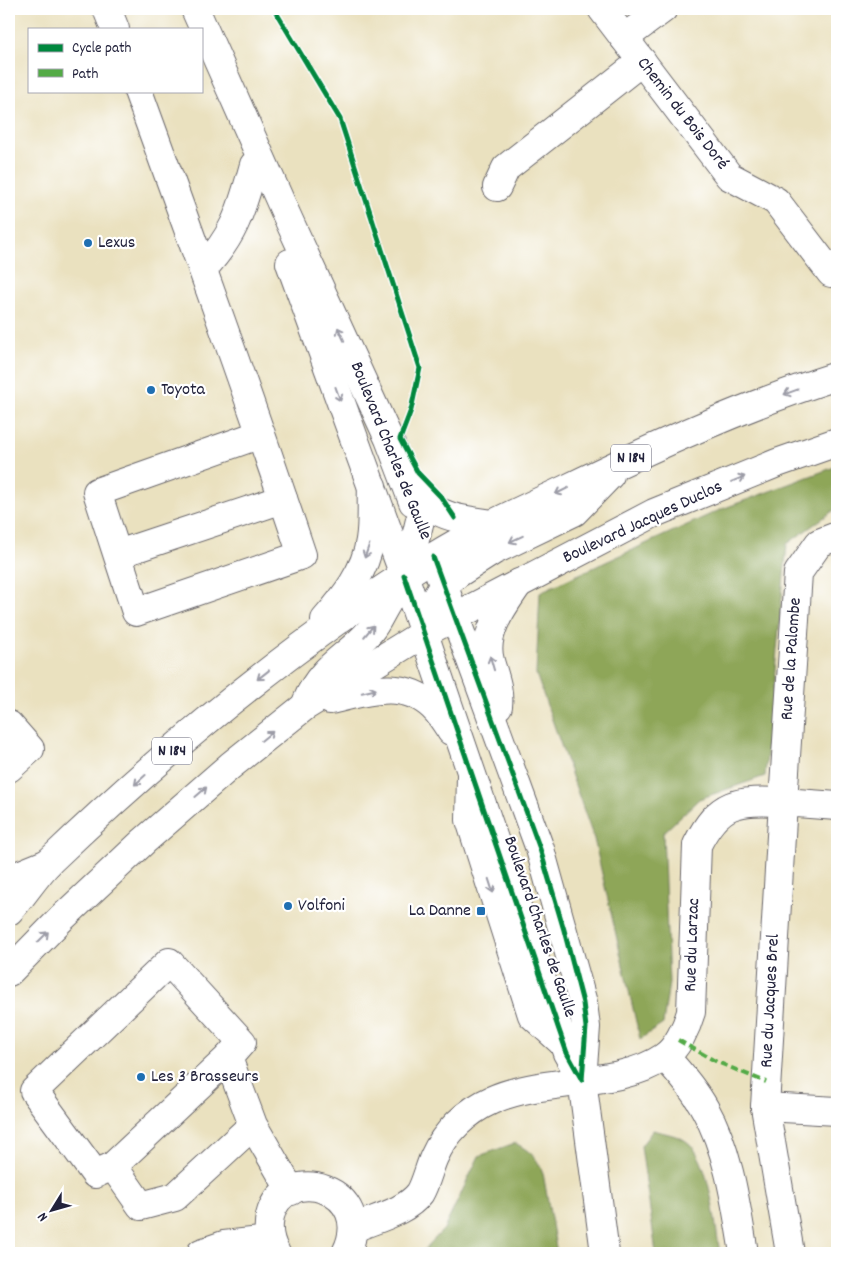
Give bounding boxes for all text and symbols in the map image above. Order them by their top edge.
legend [28,28,202,92]
text: Cycle path [72,38,132,60]
street label: Chemin du Bois Doré [630,52,734,176]
text: Path [72,64,98,86]
place label: Lexus [98,231,135,256]
marker: Lexus [82,237,94,249]
one-way arrow [336,327,345,342]
street label: Boulevard Charles de Gaulle [343,358,437,544]
place label: Toyota [161,378,206,403]
marker: Toyota [145,384,157,396]
one-way arrow [334,386,343,401]
one-way arrow [784,388,799,397]
road number: N 184 [611,444,651,472]
one-way arrow [730,474,745,483]
street label: Boulevard Jacques Duclos [559,475,727,571]
one-way arrow [555,487,570,496]
one-way arrow [509,534,524,544]
one-way arrow [362,543,371,559]
street label: Rue de la Palombe [775,597,809,721]
one-way arrow [363,625,374,638]
one-way arrow [486,656,496,672]
one-way arrow [257,669,270,680]
one-way arrow [360,686,376,695]
one-way arrow [261,731,274,742]
road number: N 184 [152,738,192,764]
one-way arrow [133,774,146,786]
one-way arrow [195,786,208,797]
street label: Boulevard Charles de Gaulle [496,833,582,1021]
one-way arrow [487,878,496,893]
place label: Volfoni [298,894,345,919]
street label: Rue du Larzac [679,898,707,992]
place label: La Danne [409,899,471,924]
marker: Volfoni [282,900,294,912]
marker: La Danne [475,905,487,917]
one-way arrow [37,931,49,943]
street label: Rue du Jacques Brel [755,933,787,1069]
place label: Les 3 Brasseurs [151,1065,259,1090]
marker: Les 3 Brasseurs [135,1071,147,1083]
north arrow [28,1184,78,1234]
text: N [33,1208,53,1225]

